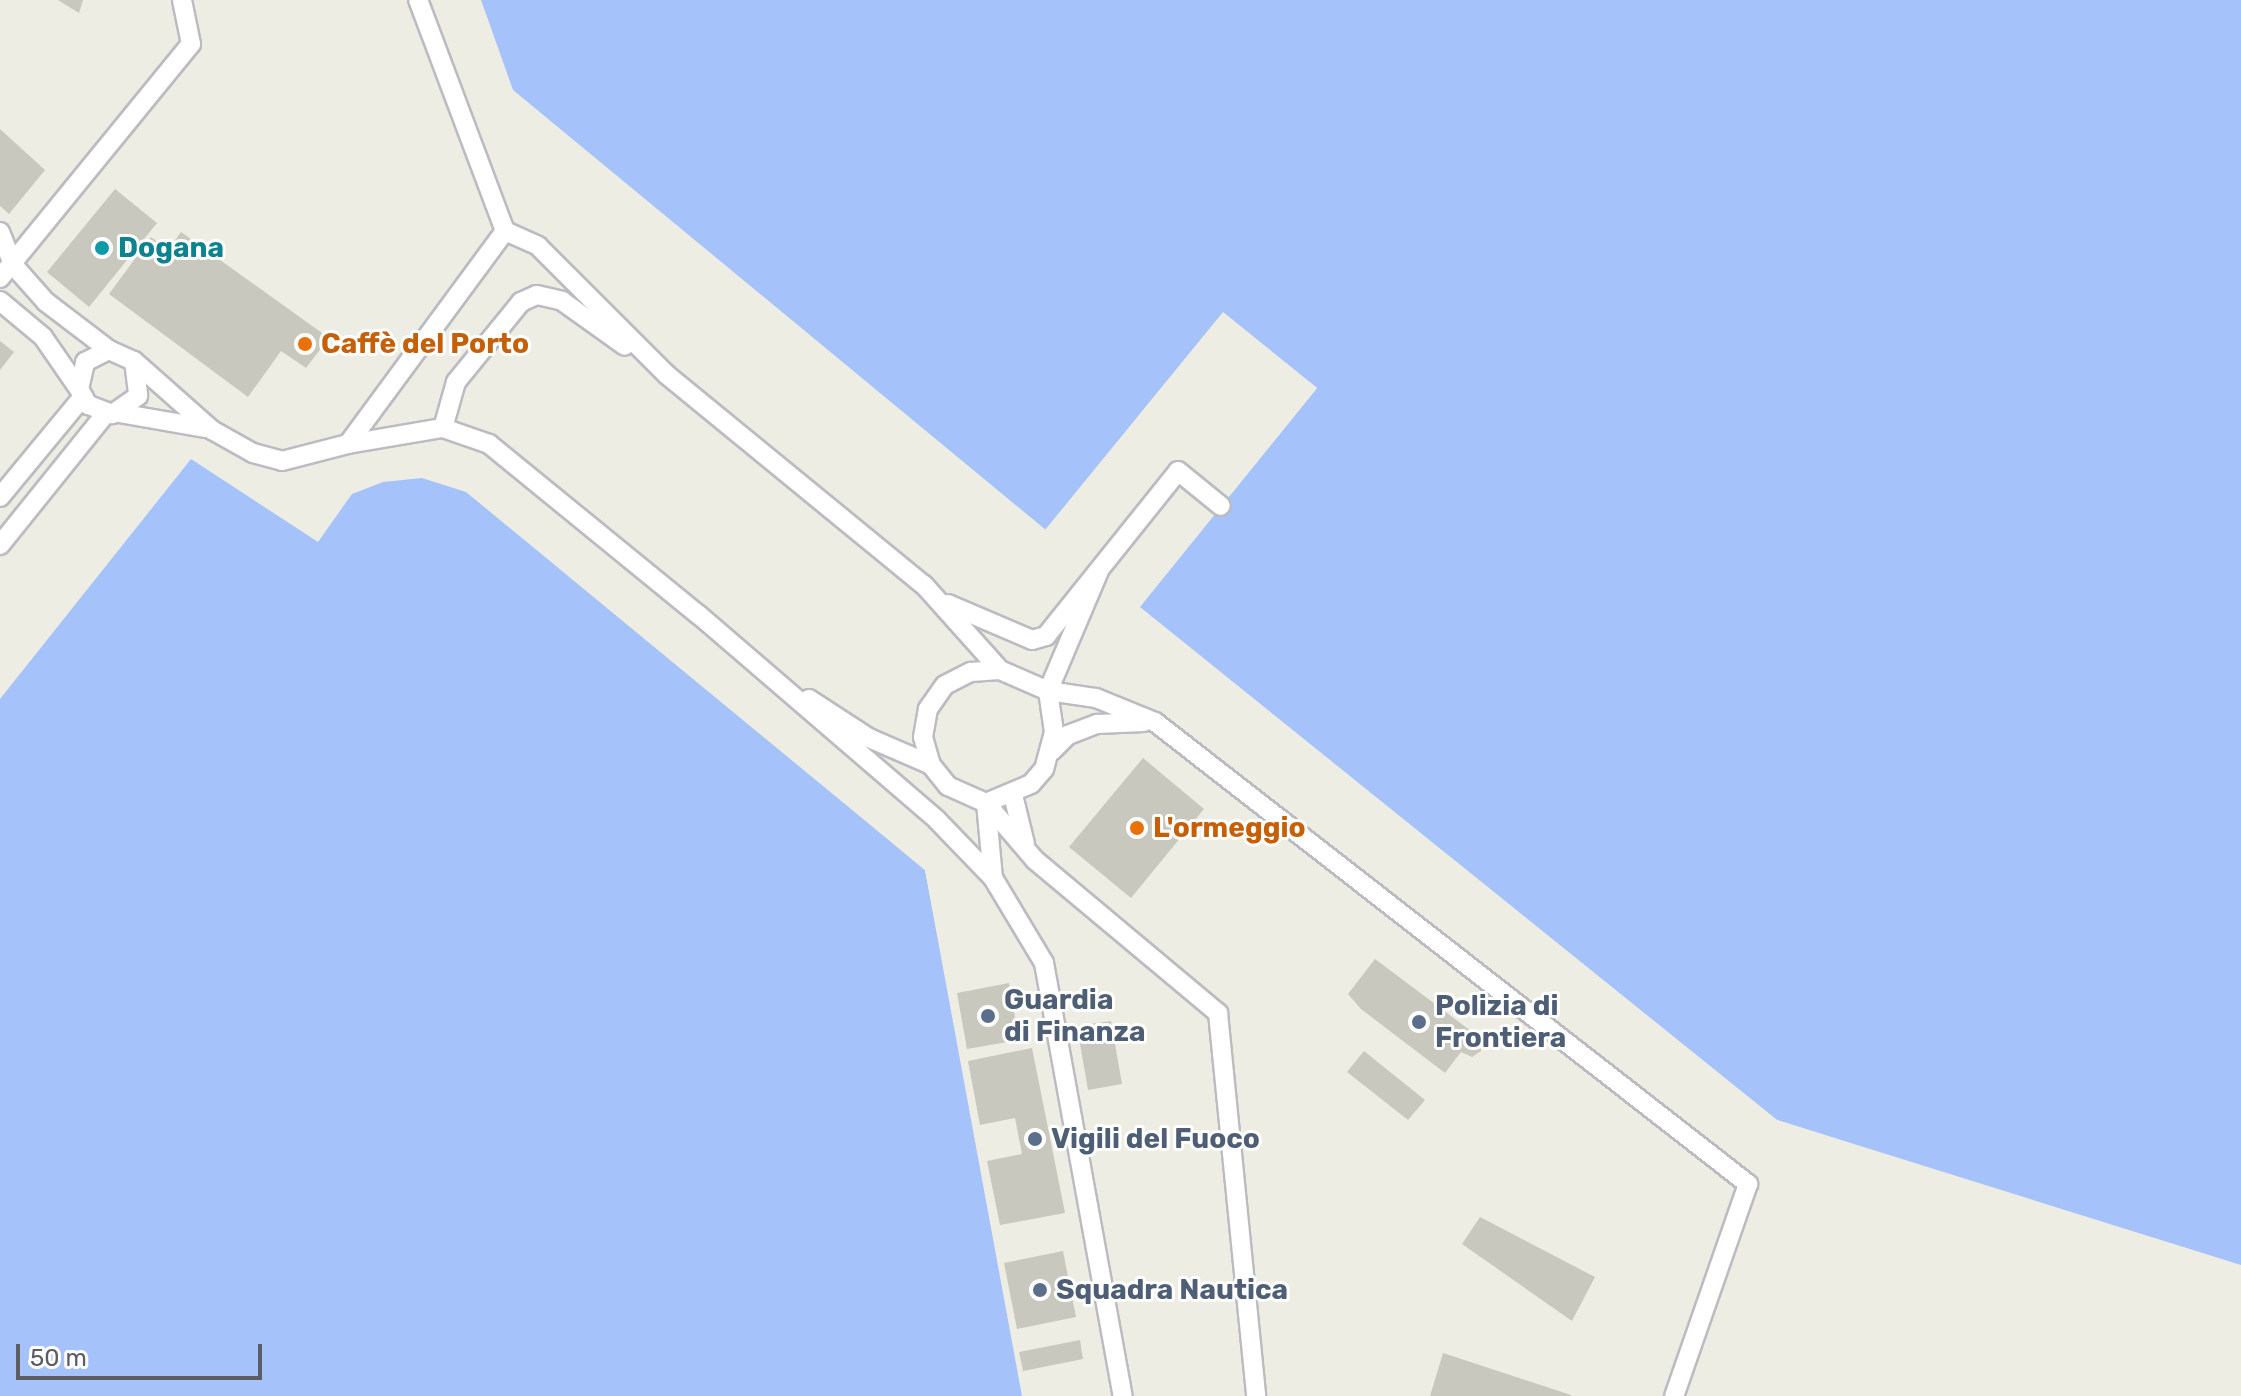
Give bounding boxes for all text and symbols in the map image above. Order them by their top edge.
place label: Dogana [118,231,224,265]
marker: Dogana [93,239,111,257]
place label: Caffè del Porto [321,327,529,361]
marker: Caffè del Porto [296,335,314,353]
place label: L'ormeggio [1153,811,1306,845]
marker: L'ormeggio [1128,819,1146,837]
place label: Guardia di Finanza [1004,983,1145,1049]
place label: Polizia di Frontiera [1435,989,1566,1055]
marker: Guardia di Finanza [979,1007,997,1025]
marker: Polizia di Frontiera [1410,1013,1428,1031]
place label: Vigili del Fuoco [1051,1122,1260,1156]
marker: Vigili del Fuoco [1026,1130,1044,1148]
place label: Squadra Nautica [1056,1273,1288,1307]
marker: Squadra Nautica [1031,1281,1049,1299]
scale bar [20,1328,266,1378]
text: 50 m [30,1344,87,1372]

